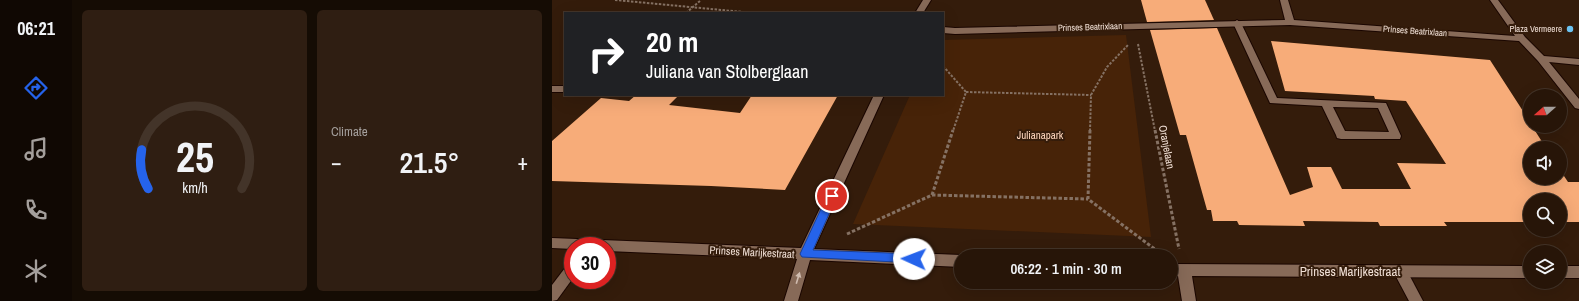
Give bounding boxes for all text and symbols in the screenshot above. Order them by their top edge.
text: 06:21 [17,16,55,41]
street label: Prinses Beatrixlaan [1058,20,1122,34]
text: 20 m [646,23,698,61]
street label: Prinses Beatrixlaan [1382,23,1448,39]
place label: Plaza Vermeere [1509,23,1562,35]
marker: Plaza Vermeere [1565,24,1575,34]
icon: right [580,28,632,80]
text: Juliana van Stolberglaan [646,59,808,84]
icon: directions [22,74,50,102]
north arrow [1523,89,1567,133]
map controls [1523,89,1567,289]
text: Climate [331,123,368,140]
street label: Oranjelaan [1156,124,1178,170]
text: 25 [176,128,213,184]
park label: Julianapark [1017,128,1064,142]
icon: music [22,135,50,163]
button: sound [1523,141,1567,185]
text: 21.5° [400,142,459,182]
text: − [331,147,342,177]
text: + [517,147,528,177]
text: km/h [182,177,207,196]
pin [815,179,849,213]
icon: arrive [821,185,843,207]
button: search [1523,193,1567,237]
icon: phone [22,196,50,224]
speed limit sign: 30 [564,237,616,289]
position arrow [893,238,935,280]
street label: Prinses Marijkestraat [709,243,795,261]
button: layers [1523,245,1567,289]
icon: climate [22,257,50,285]
text: 06:22 · 1 min · 30 m [1010,258,1122,279]
street label: Prinses Marijkestraat [1300,263,1400,280]
one-way arrow [795,271,801,283]

